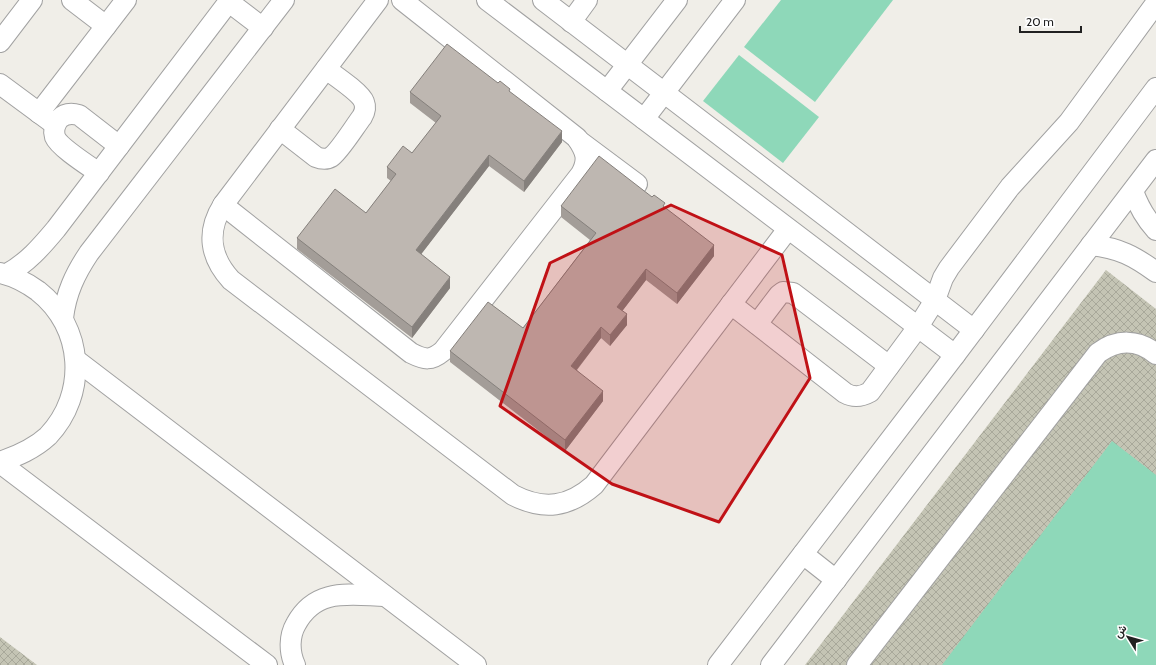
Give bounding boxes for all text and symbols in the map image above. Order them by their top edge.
scale bar [1020,8,1081,34]
text: 20 m [1026,14,1054,29]
north arrow [1108,617,1148,657]
text: ش [1110,621,1130,640]

